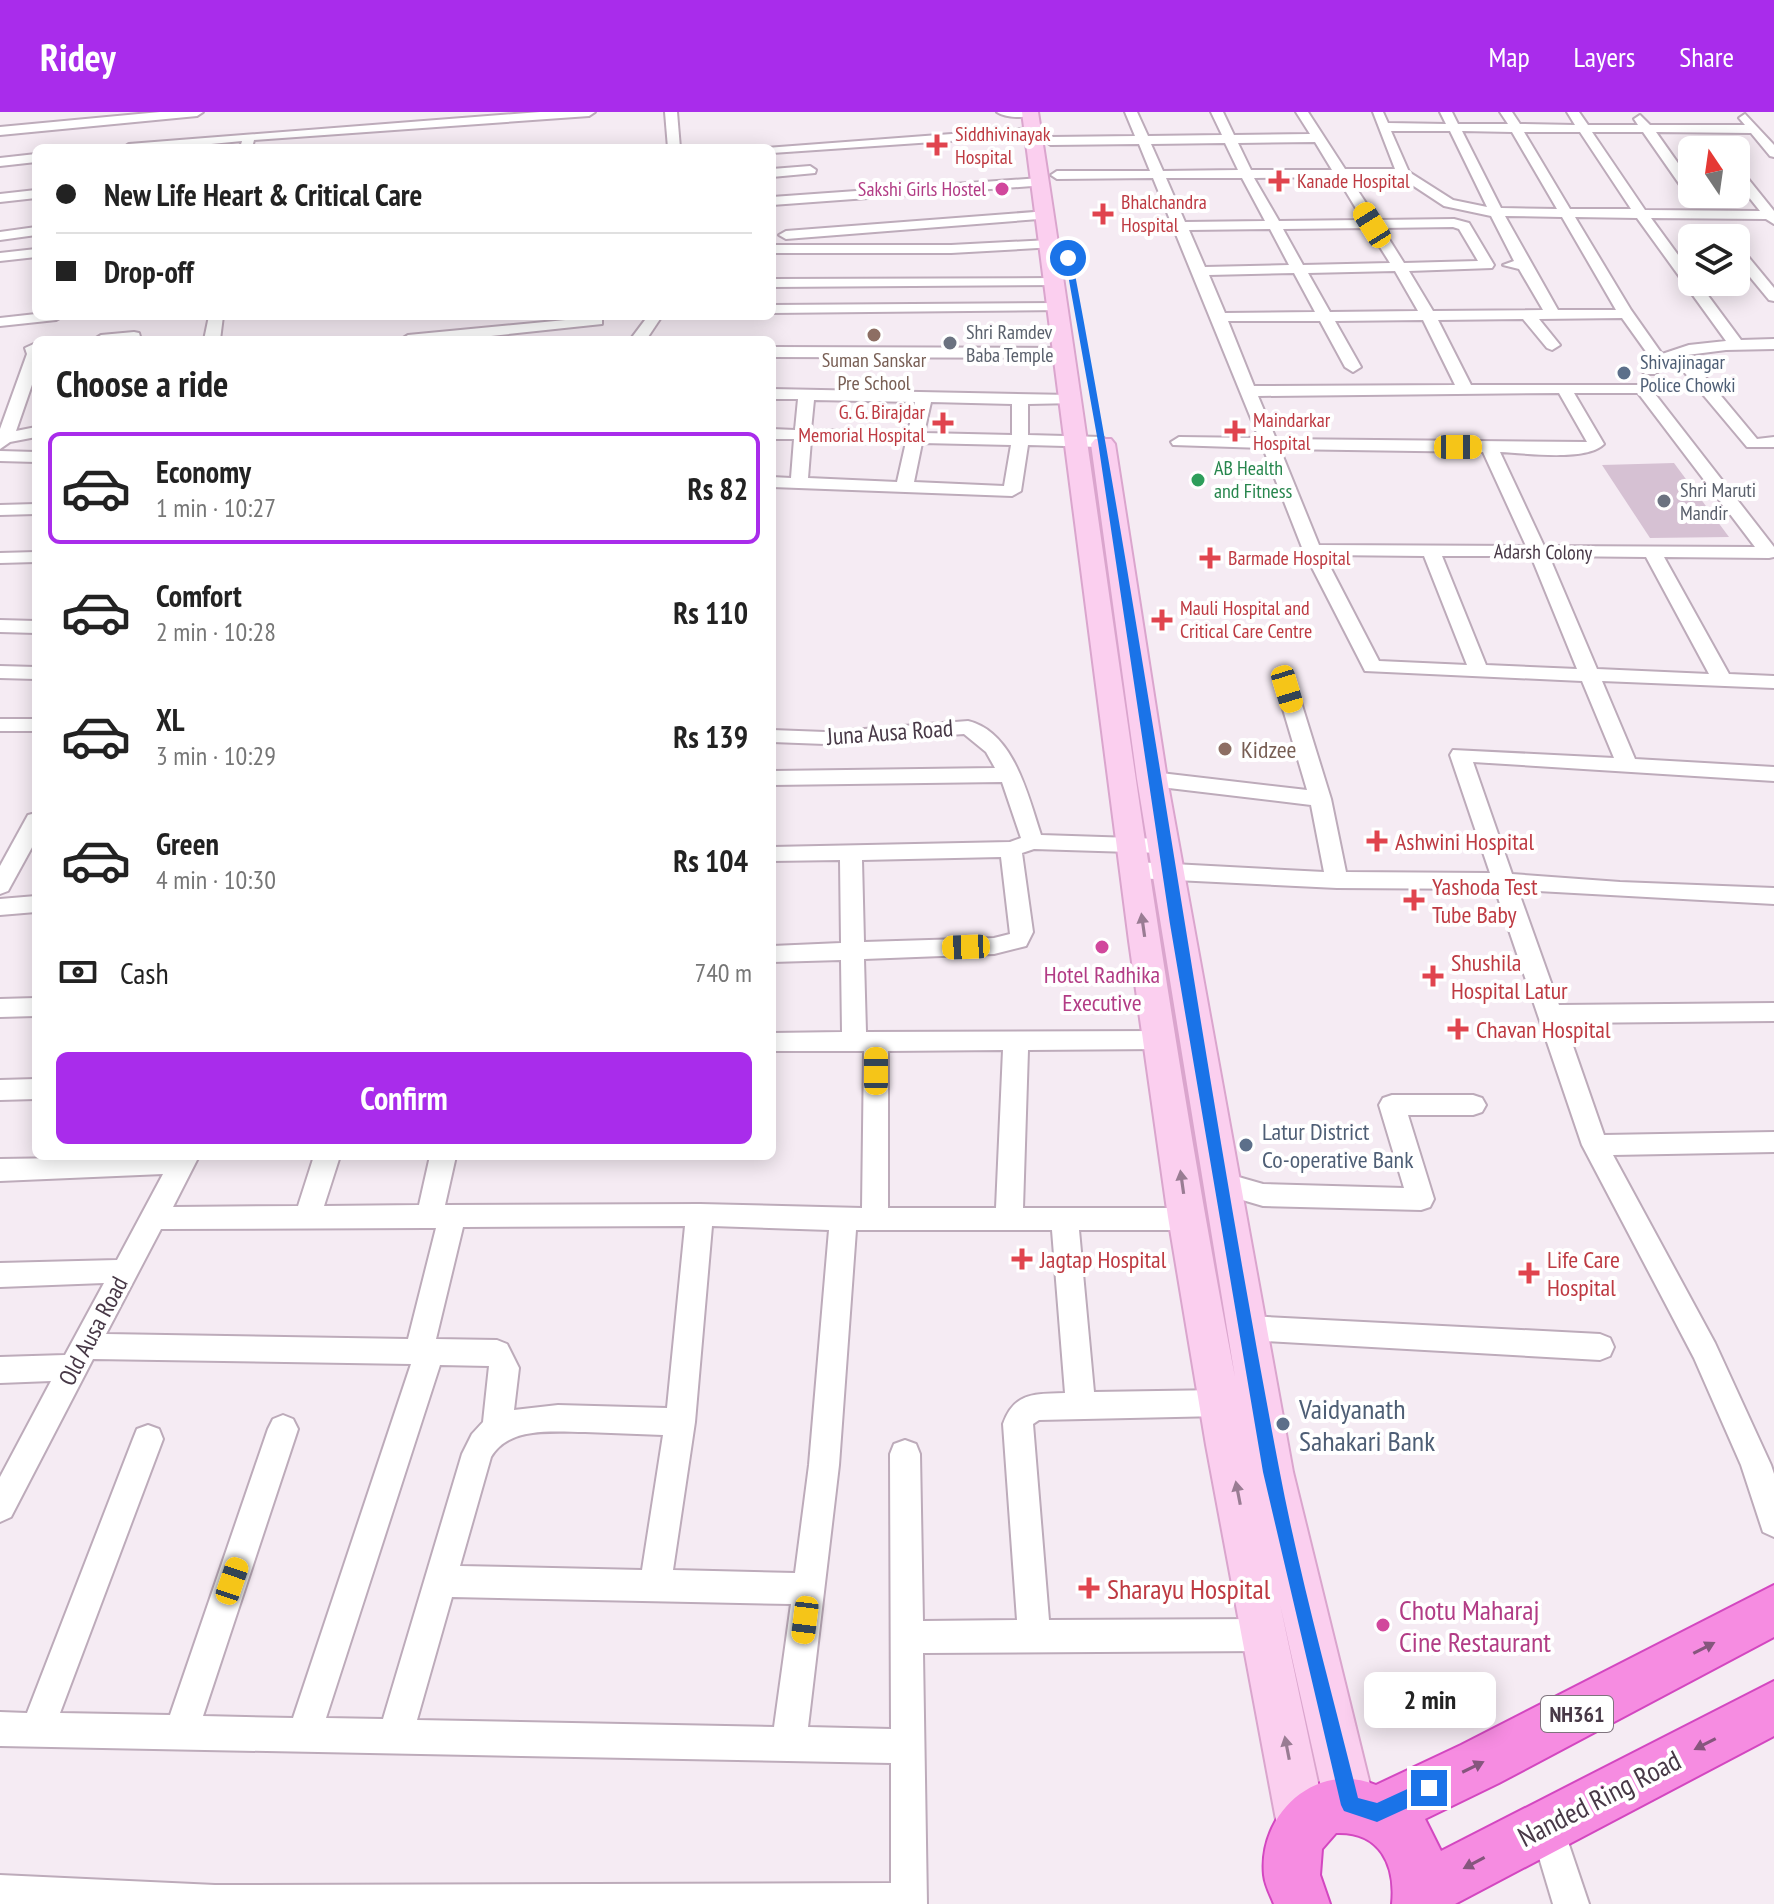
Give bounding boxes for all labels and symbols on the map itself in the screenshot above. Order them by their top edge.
place label: Siddhivinayak Hospital [955,121,1051,170]
marker: Siddhivinayak Hospital [926,134,948,156]
north arrow [1678,136,1750,208]
place label: Kanade Hospital [1297,168,1410,194]
marker: Kanade Hospital [1268,170,1290,192]
place label: Sakshi Girls Hostel [858,176,986,202]
marker: Sakshi Girls Hostel [993,180,1011,198]
place label: Bhalchandra Hospital [1121,189,1207,238]
car [1349,198,1395,252]
marker: Bhalchandra Hospital [1092,203,1114,225]
route start [1050,240,1086,276]
place label: Shri Ramdev Baba Temple [966,319,1054,368]
marker: Suman Sanskar Pre School [865,326,883,344]
marker: Shri Ramdev Baba Temple [941,334,959,352]
place label: Suman Sanskar Pre School [822,347,927,396]
place label: Shivajinagar Police Chowki [1640,349,1736,398]
marker: Shivajinagar Police Chowki [1615,364,1633,382]
place label: G. G. Birajdar Memorial Hospital [798,399,926,448]
place label: Maindarkar Hospital [1253,407,1331,456]
marker: G. G. Birajdar Memorial Hospital [932,412,954,434]
marker: Maindarkar Hospital [1224,420,1246,442]
car [1434,435,1482,459]
place label: AB Health and Fitness [1214,455,1293,504]
marker: AB Health and Fitness [1189,471,1207,489]
place label: Shri Maruti Mandir [1680,477,1756,526]
marker: Shri Maruti Mandir [1655,492,1673,510]
street label: Adarsh Colony [1494,538,1593,566]
place label: Barmade Hospital [1228,545,1351,571]
marker: Barmade Hospital [1199,547,1221,569]
place label: Mauli Hospital and Critical Care Centre [1180,595,1312,644]
marker: Mauli Hospital and Critical Care Centre [1151,609,1173,631]
car [1269,663,1305,715]
street label: Juna Ausa Road [825,712,954,752]
place label: Kidzee [1241,734,1296,765]
marker: Kidzee [1216,740,1234,758]
place label: Ashwini Hospital [1395,826,1534,857]
marker: Ashwini Hospital [1366,830,1388,852]
place label: Yashoda Test Tube Baby [1432,871,1538,930]
marker: Yashoda Test Tube Baby [1403,889,1425,911]
one-way arrow [1136,912,1149,937]
car [942,934,990,960]
marker: Hotel Radhika Executive [1093,938,1111,956]
place label: Shushila Hospital Latur [1451,947,1568,1006]
place label: Hotel Radhika Executive [1044,959,1160,1018]
marker: Shushila Hospital Latur [1422,965,1444,987]
place label: Chavan Hospital [1476,1014,1611,1045]
marker: Chavan Hospital [1447,1018,1469,1040]
car [864,1047,888,1095]
place label: Latur District Co-operative Bank [1262,1116,1414,1175]
marker: Latur District Co-operative Bank [1237,1136,1255,1154]
one-way arrow [1175,1169,1187,1194]
place label: Jagtap Hospital [1039,1244,1167,1275]
place label: Life Care Hospital [1547,1244,1620,1303]
marker: Jagtap Hospital [1011,1248,1033,1270]
marker: Life Care Hospital [1518,1262,1540,1284]
street label: Old Ausa Road [51,1271,135,1391]
place label: Vaidyanath Sahakari Bank [1298,1390,1435,1459]
marker: Vaidyanath Sahakari Bank [1274,1415,1292,1433]
one-way arrow [1232,1480,1244,1505]
car [213,1554,251,1608]
place label: Sharayu Hospital [1107,1570,1271,1607]
marker: Sharayu Hospital [1078,1577,1100,1599]
place label: Chotu Maharaj Cine Restaurant [1399,1591,1551,1660]
car [790,1595,820,1645]
marker: Chotu Maharaj Cine Restaurant [1374,1616,1392,1634]
one-way arrow [1693,1642,1716,1655]
callout: 2 min [1363,1672,1495,1728]
road number: NH361 [1541,1696,1613,1732]
one-way arrow [1280,1736,1292,1761]
one-way arrow [1694,1737,1717,1750]
street label: Nanded Ring Road [1511,1741,1687,1855]
one-way arrow [1462,1760,1485,1774]
route end [1411,1770,1447,1806]
one-way arrow [1463,1855,1485,1869]

